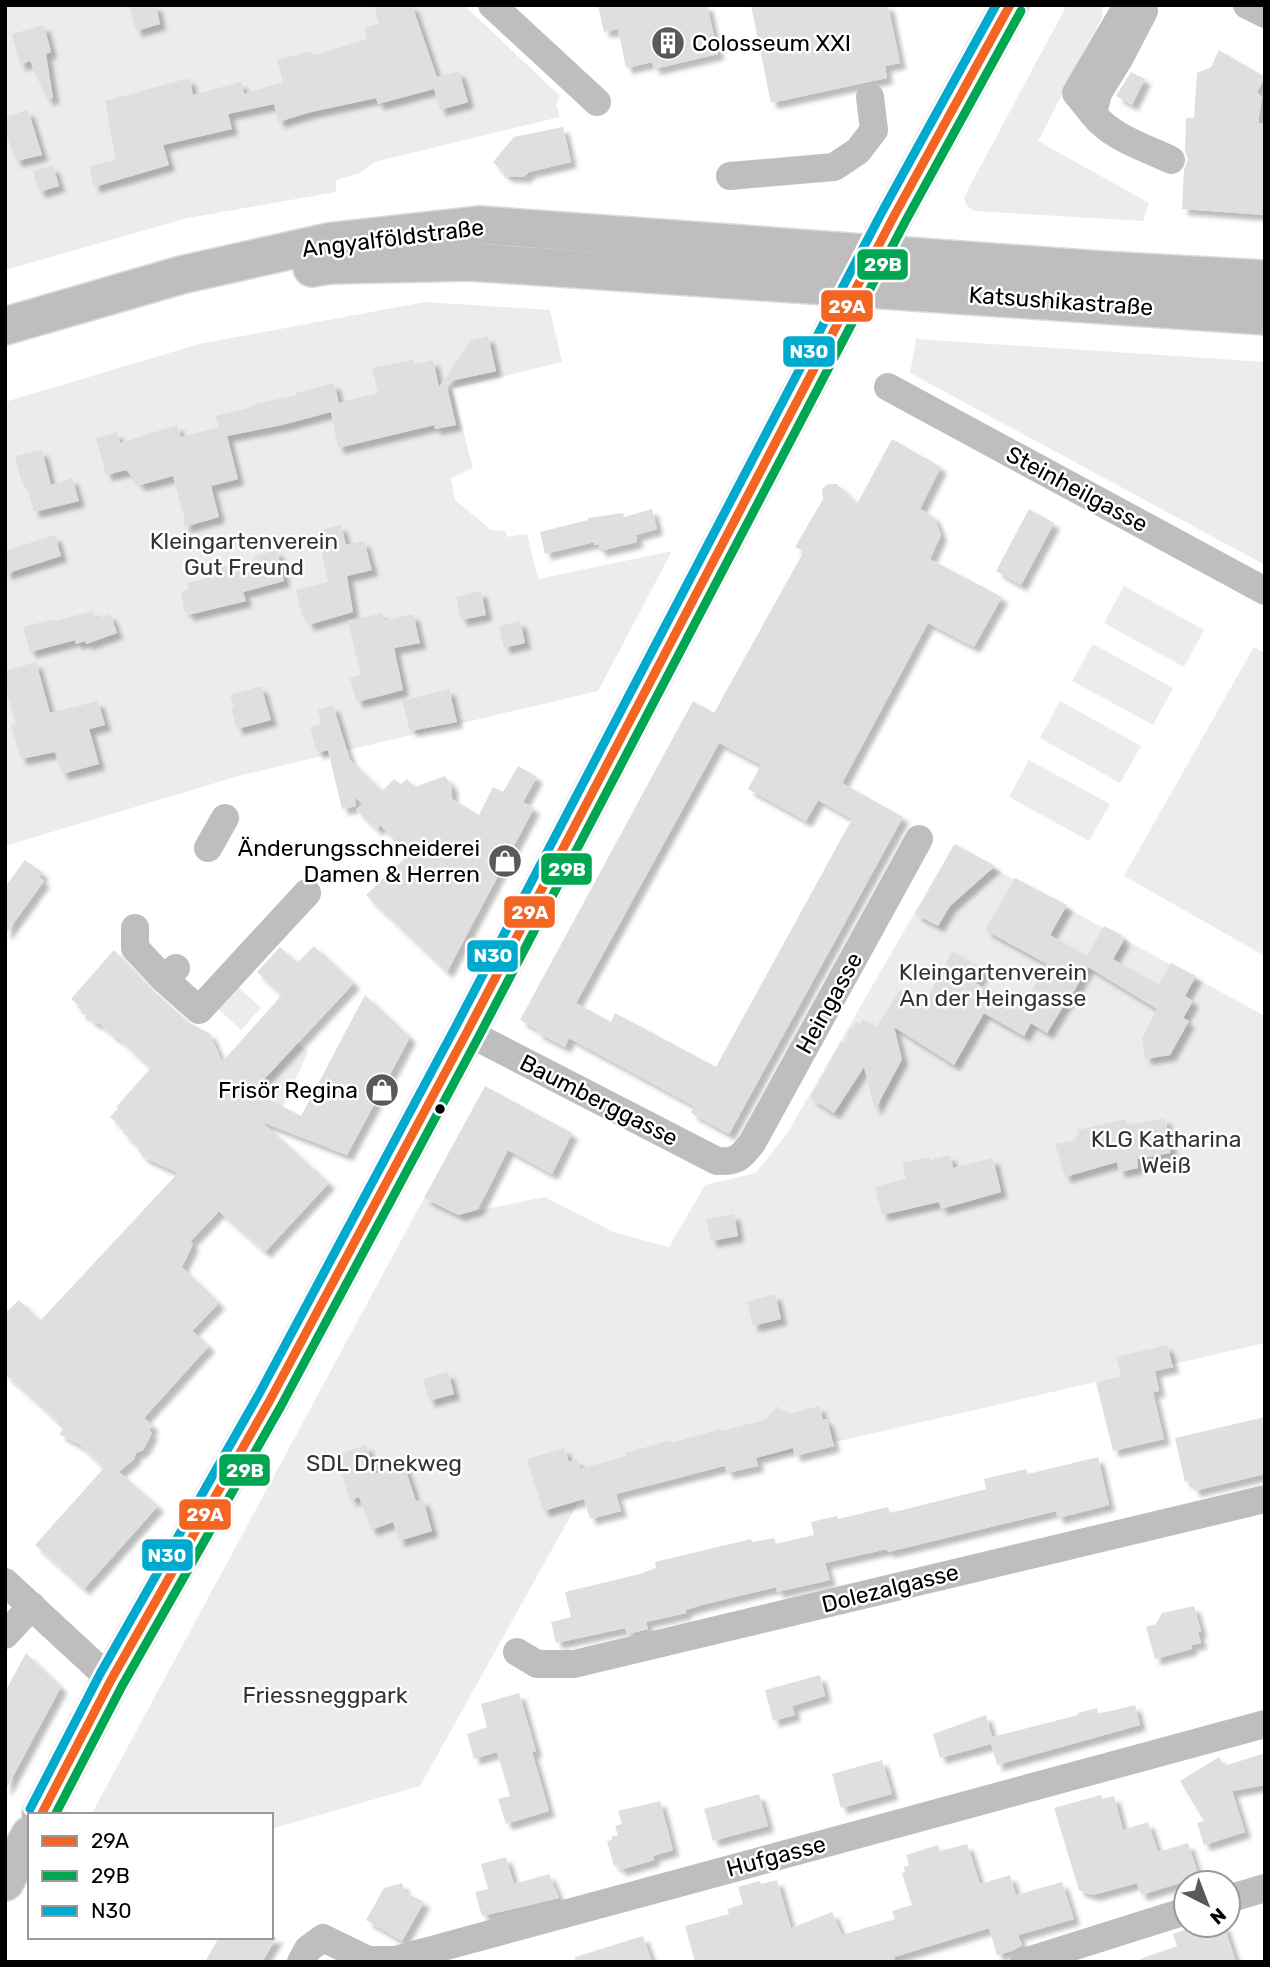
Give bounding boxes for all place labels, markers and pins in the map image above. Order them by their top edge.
building icon: Colosseum XXI [649,24,687,62]
place label: Colosseum XXI [692,29,851,57]
place label: Änderungsschneiderei Damen & Herren [238,834,480,888]
shop icon: Änderungsschneiderei Damen & Herren [486,842,524,880]
shop icon: Frisör Regina [363,1071,401,1109]
place label: Frisör Regina [218,1076,358,1104]
unlabelled marker [433,1102,447,1116]

